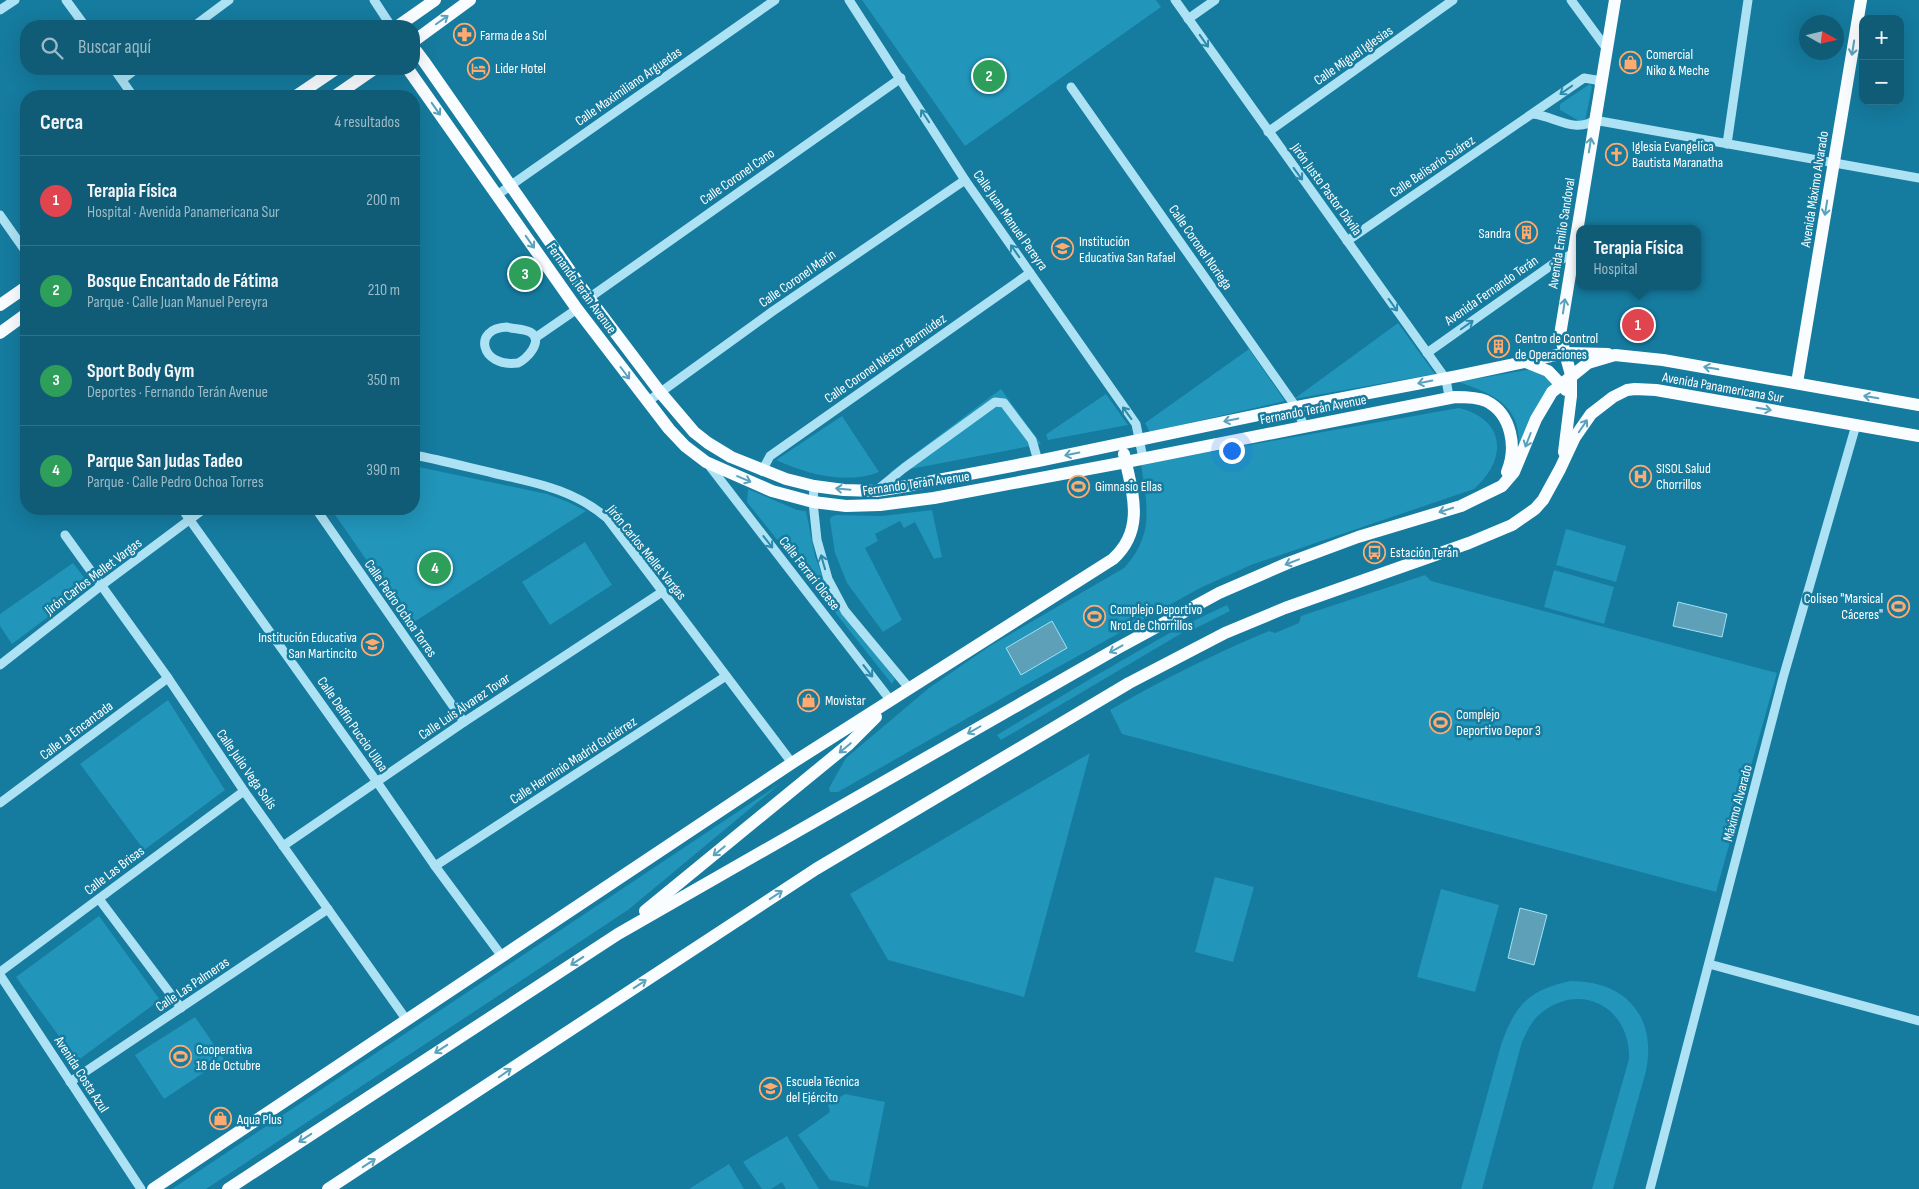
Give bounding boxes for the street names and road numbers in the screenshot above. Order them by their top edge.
street label: Calle Miguel Iglesias [1311,22,1396,89]
street label: Calle Maximiliano Arguedas [572,43,685,130]
street label: Avenida Máximo Alvarado [1797,129,1832,249]
street label: Calle Belisario Suárez [1386,132,1478,201]
street label: Jirón Justo Pastor Dávila [1287,139,1366,239]
street label: Calle Coronel Cano [697,144,778,208]
street label: Calle Juan Manuel Pereyra [970,167,1052,274]
street label: Avenida Emilio Sandoval [1544,177,1579,291]
street label: Calle Coronel Noriega [1165,202,1236,293]
street label: Fernando Terán Avenue [543,240,620,337]
street label: Calle Coronel Marín [756,246,839,311]
street label: Avenida Fernando Terán [1440,252,1541,330]
street label: Calle Coronel Néstor Bermúdez [821,310,949,407]
street label: Avenida Panamericana Sur [1660,368,1785,407]
street label: Fernando Terán Avenue [1258,391,1368,428]
street label: Fernando Terán Avenue [861,468,971,499]
street label: Jirón Carlos Mellet Vargas [603,501,690,603]
street label: Calle Ferrari Olcese [775,533,844,614]
street label: Jirón Carlos Mellet Vargas [41,534,145,619]
street label: Calle Pedro Ochoa Torres [361,556,441,660]
street label: Calle Luis Álvarez Tovar [415,669,513,743]
street label: Calle Delfín Puccio Ulloa [314,674,392,775]
street label: Calle La Encantada [36,697,116,763]
street label: Calle Herminio Madrid Gutiérrez [507,713,640,808]
street label: Calle Julio Vega Solís [213,726,280,813]
street label: Máximo Alvarado [1719,763,1756,843]
street label: Calle Las Brisas [81,842,148,899]
street label: Calle Las Palmeras [152,953,232,1015]
street label: Avenida Costa Azul [50,1032,113,1116]

